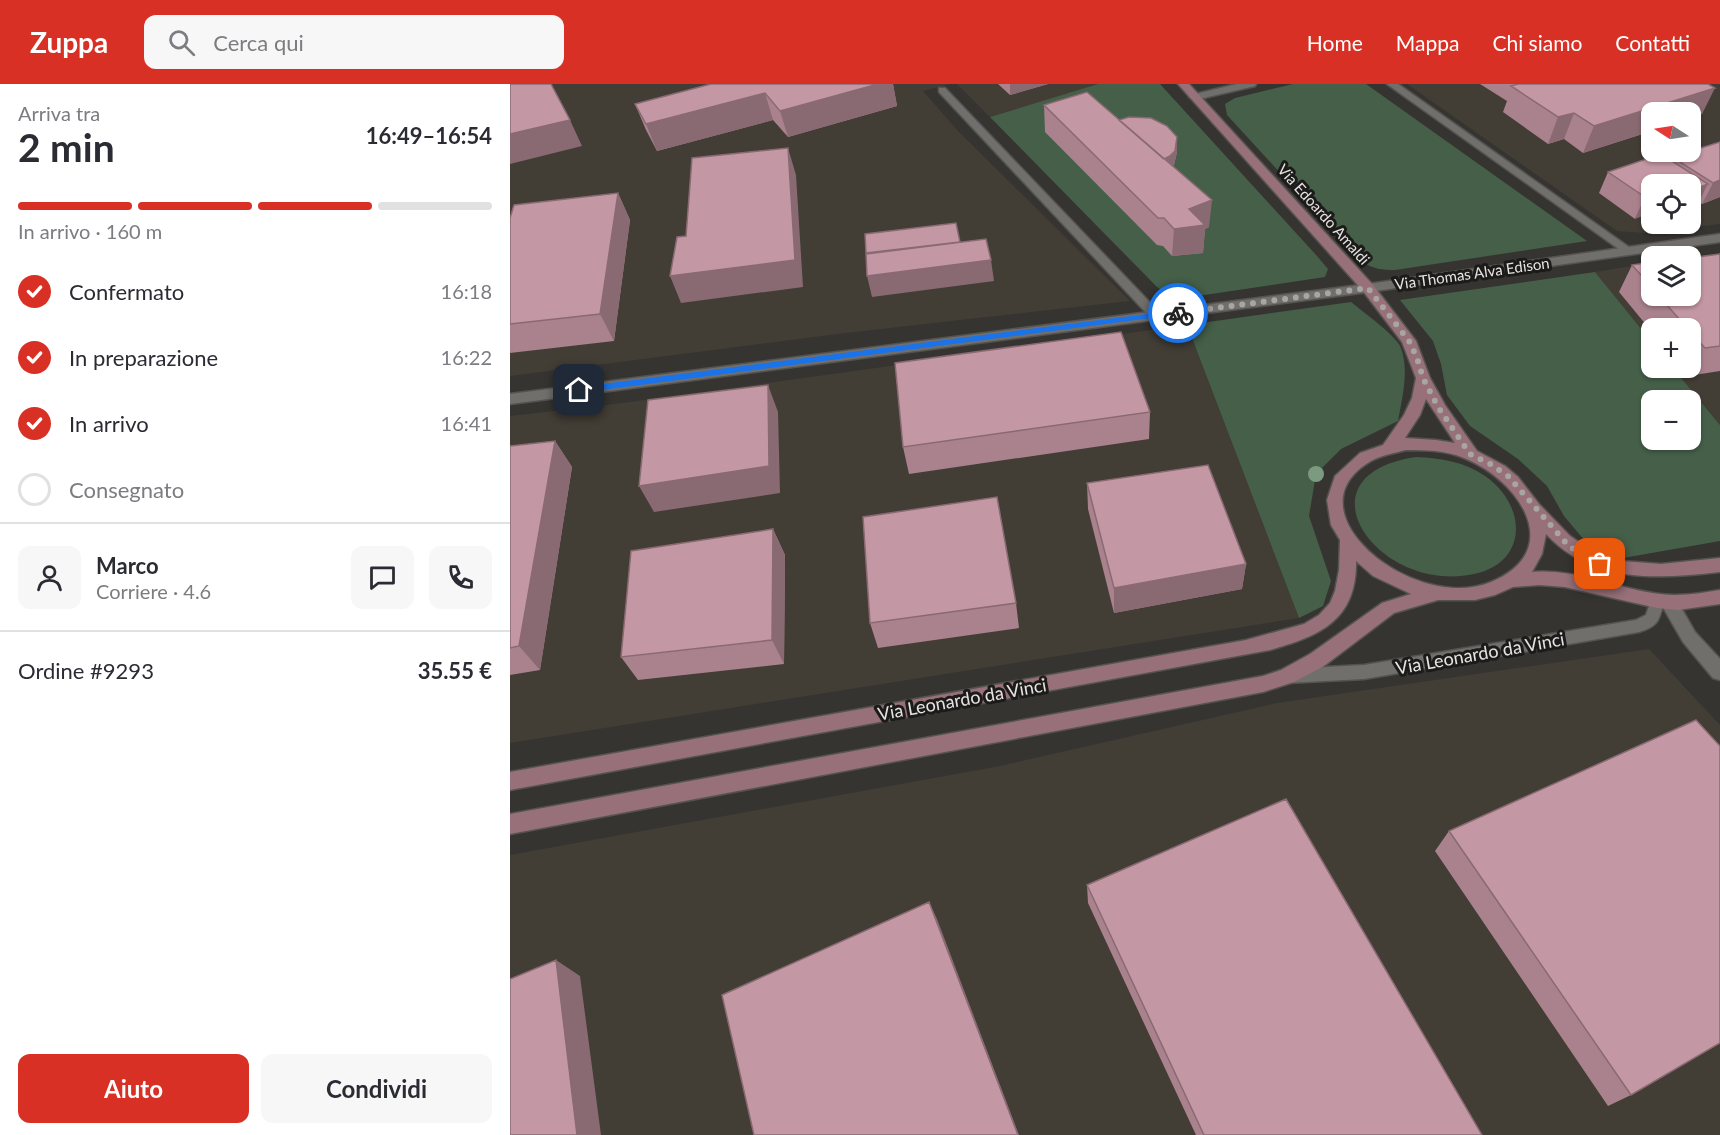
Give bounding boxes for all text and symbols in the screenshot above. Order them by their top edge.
search box [144,15,564,69]
text: Zuppa [30,25,108,59]
icon: search [165,26,198,59]
text: Cerca qui [213,29,304,56]
text: Home [1307,30,1363,55]
text: Mappa [1396,30,1459,55]
text: Chi siamo [1492,30,1582,55]
text: Contatti [1615,30,1690,55]
text: Arriva tra [18,101,100,125]
north arrow [1641,102,1701,162]
map controls [1641,102,1701,450]
text: 16:49–16:54 [366,122,492,149]
text: 2 min [18,124,115,170]
street label: Via Edoardo Amaldi [1274,160,1374,268]
button: locate [1641,174,1701,234]
text: In arrivo · 160 m [18,219,162,243]
button: layers [1641,246,1701,306]
street label: Via Thomas Alva Edison [1393,253,1551,293]
icon: check [18,275,51,308]
text: Confermato [69,278,184,305]
text: 16:18 [441,279,492,303]
courier [1148,283,1208,343]
icon: bike [1162,297,1195,330]
button: + [1641,318,1701,378]
icon: check [18,341,51,374]
text: In preparazione [69,344,218,371]
text: 16:22 [441,345,492,369]
pin [553,364,604,415]
icon: home [562,373,595,406]
button: − [1641,390,1701,450]
icon: check [18,407,51,440]
text: In arrivo [69,410,149,437]
text: 16:41 [441,411,492,435]
text: Consegnato [69,476,184,503]
pin [1574,538,1625,589]
button: person [18,546,81,609]
button: chat [351,546,414,609]
button: phone [429,546,492,609]
icon: bag [1583,547,1616,580]
text: Marco [96,552,159,579]
text: Corriere · 4.6 [96,579,211,603]
street label: Via Leonardo da Vinci [1394,627,1566,679]
text: Ordine #9293 [18,657,154,684]
text: 35.55 € [418,657,492,684]
street label: Via Leonardo da Vinci [876,673,1048,725]
button: Aiuto [18,1054,249,1123]
button: Condividi [261,1054,492,1123]

